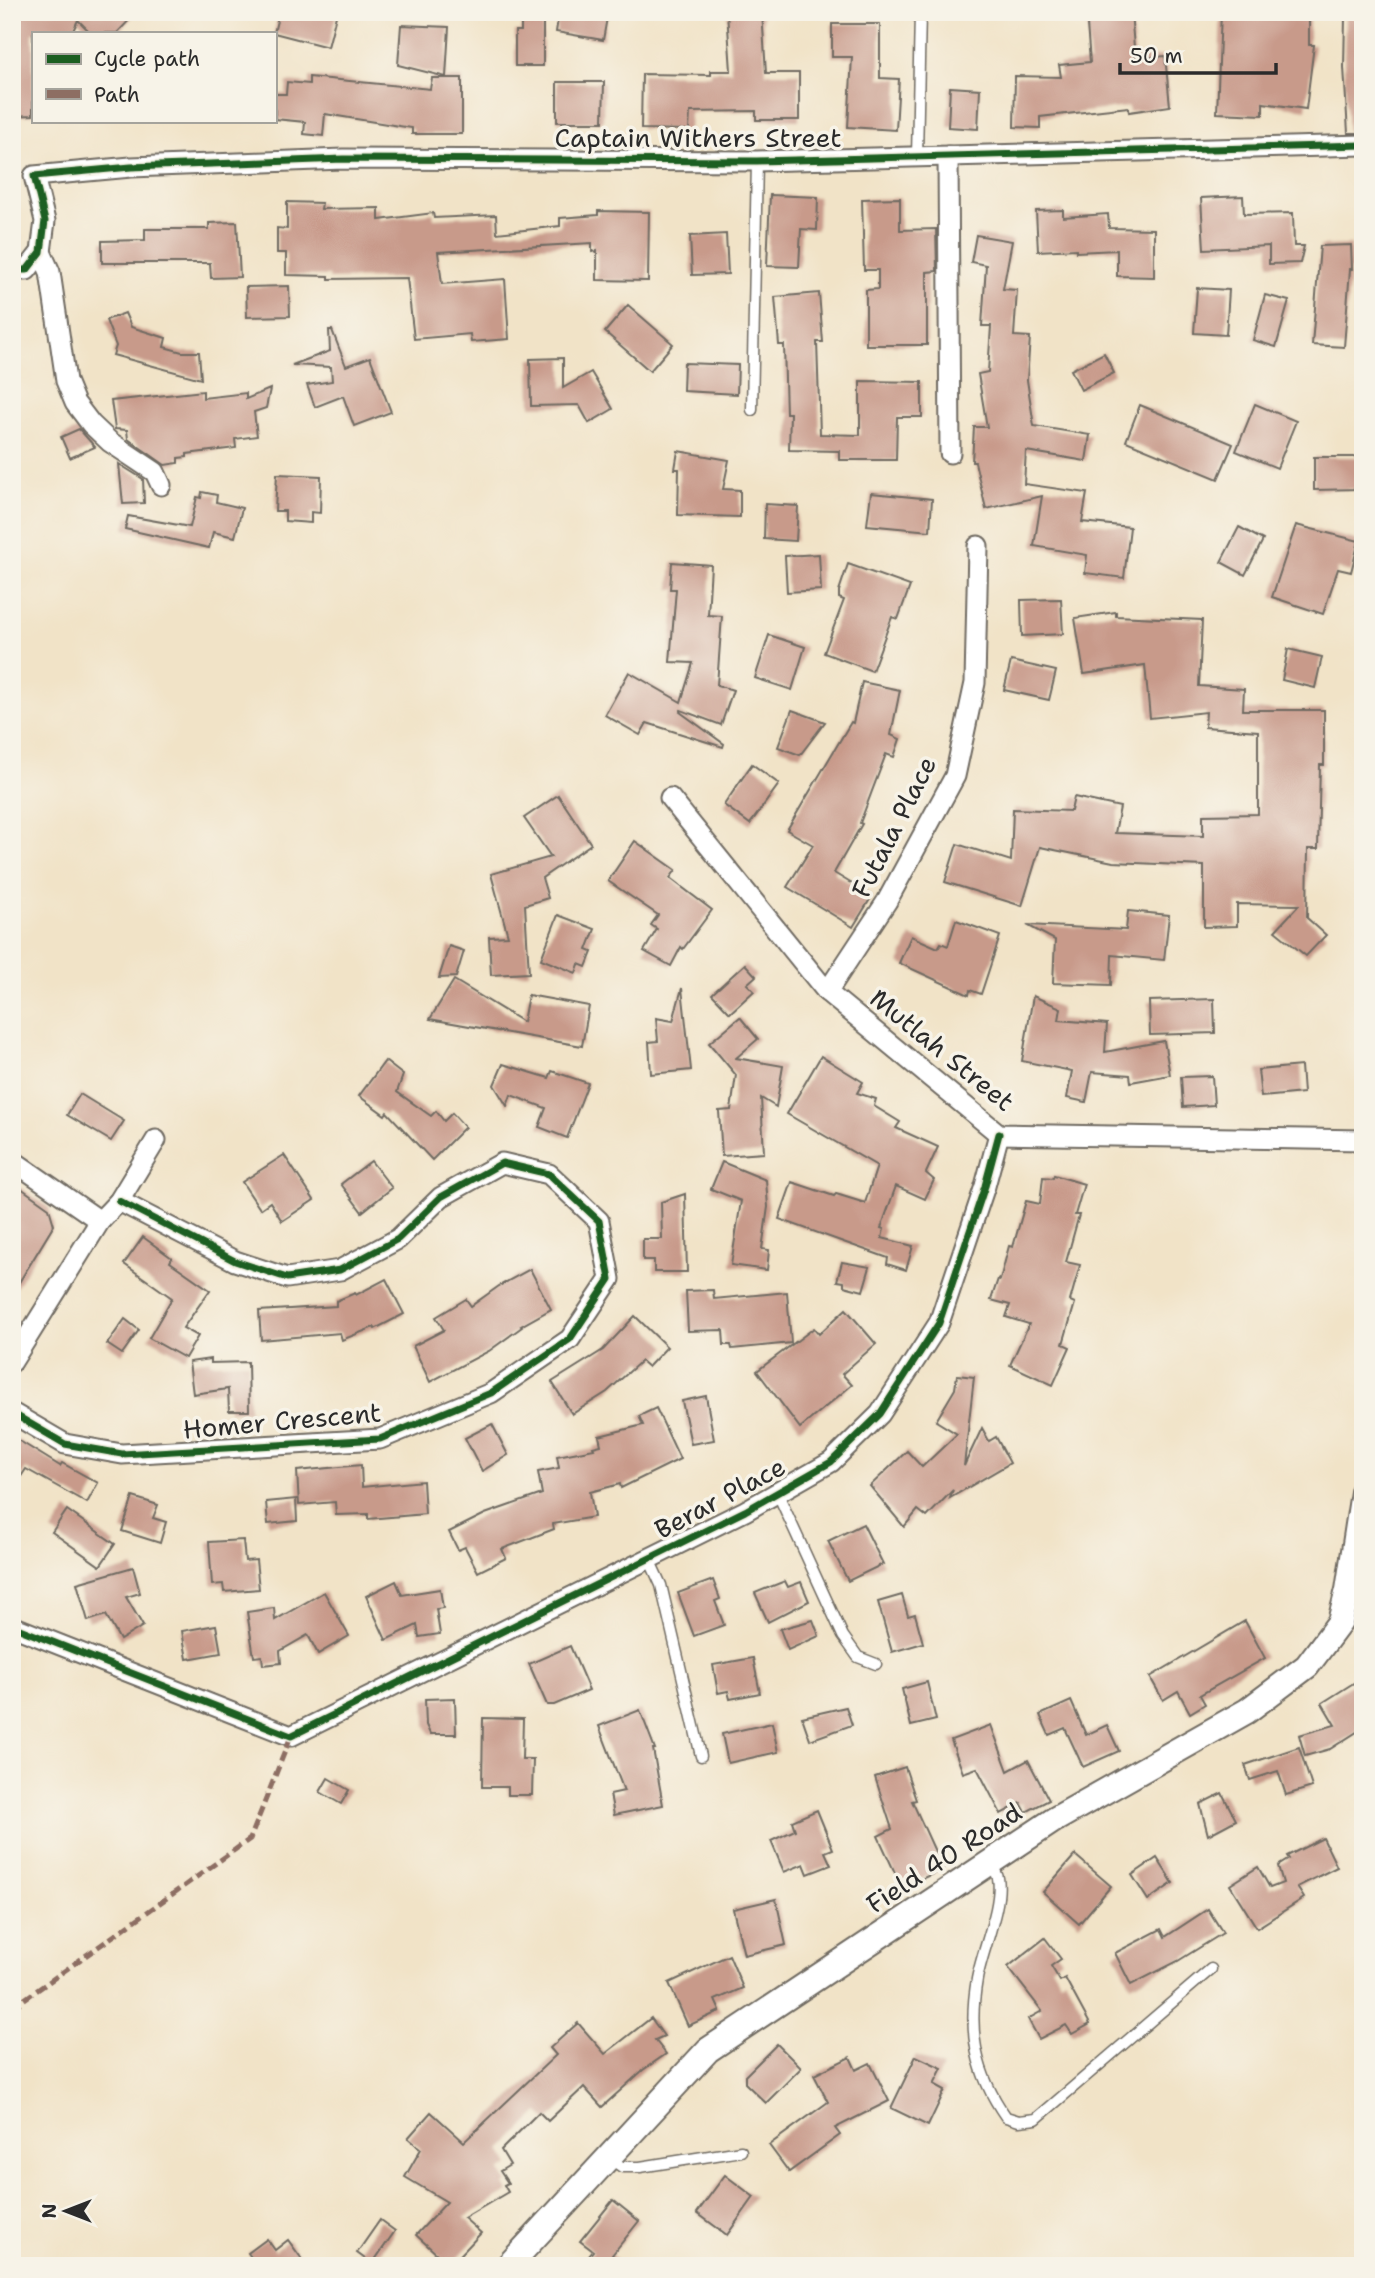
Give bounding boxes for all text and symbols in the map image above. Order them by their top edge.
legend [32,32,276,122]
scale bar [1120,32,1275,76]
text: 50 m [1130,42,1183,70]
text: Cycle path [94,45,200,73]
text: Path [94,81,140,109]
street label: Captain Withers Street [554,120,842,155]
street label: Futala Place [843,750,944,903]
street label: Mutlah Street [863,981,1022,1119]
street label: Homer Crescent [181,1394,383,1447]
street label: Berar Place [648,1449,791,1547]
street label: Field 40 Road [859,1794,1028,1921]
north arrow [32,2176,102,2246]
text: N [37,2203,62,2219]

